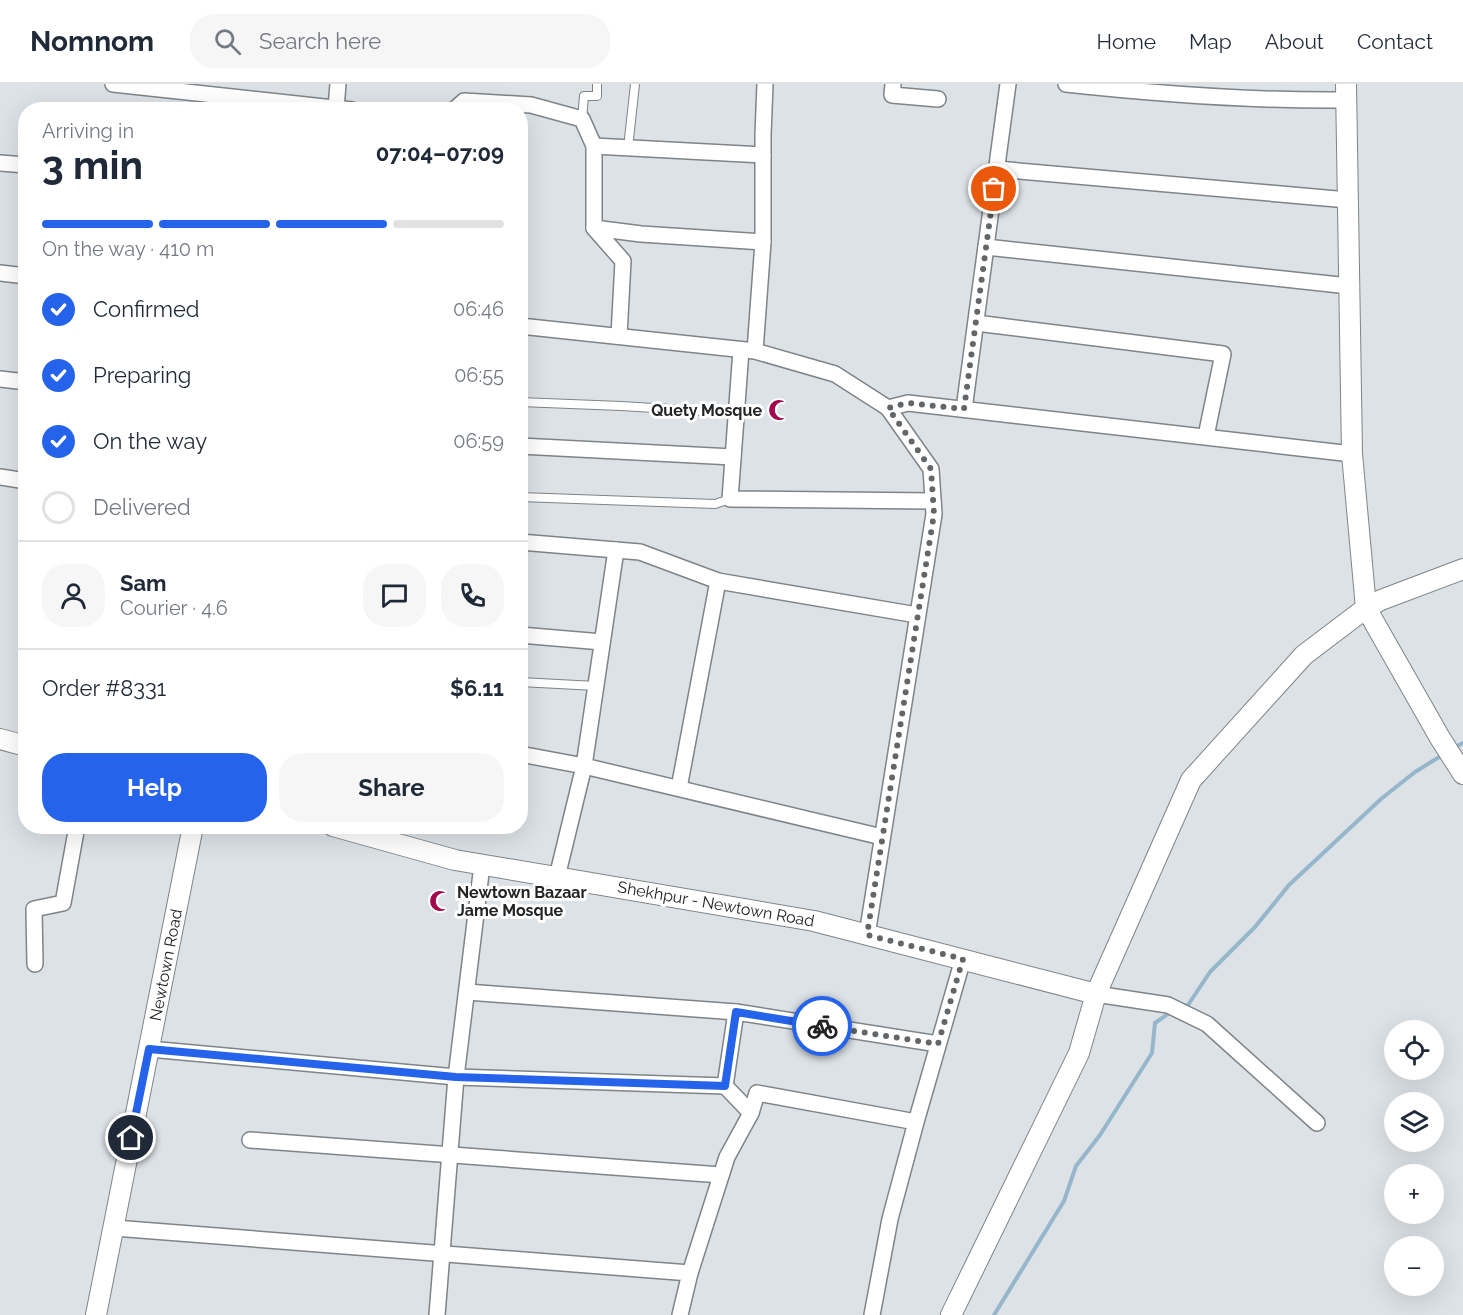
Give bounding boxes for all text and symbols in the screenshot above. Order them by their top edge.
search box [190,14,610,68]
text: Nomnom [30,25,154,58]
icon: search [211,25,244,58]
text: Search here [259,28,381,54]
text: Home [1097,29,1156,54]
text: Map [1189,29,1232,54]
text: About [1265,29,1324,54]
text: Contact [1357,29,1433,54]
text: Arriving in [42,119,134,143]
text: 07:04–07:09 [376,140,504,166]
text: 3 min [42,142,143,188]
pin [968,163,1019,214]
icon: bag [977,172,1010,205]
text: On the way · 410 m [42,237,214,261]
icon: check [42,293,75,326]
text: Confirmed [93,296,200,322]
text: 06:46 [453,297,504,321]
icon: check [42,359,75,392]
text: Preparing [93,362,191,388]
text: 06:55 [454,363,504,387]
mosque icon: Quety Mosque [767,398,791,422]
place label: Quety Mosque [651,401,762,420]
icon: check [42,425,75,458]
text: On the way [93,428,207,454]
text: 06:59 [453,429,504,453]
text: Delivered [93,494,191,520]
button: person [42,564,105,627]
button: chat [363,564,426,627]
button: phone [441,564,504,627]
text: Sam [120,570,167,596]
text: Courier · 4.6 [120,596,228,620]
text: Order #8331 [42,675,166,701]
text: $6.11 [450,675,504,701]
button: Help [42,753,267,822]
button: Share [279,753,504,822]
street label: Shekhpur - Newtown Road [616,877,816,931]
place label: Newtown Bazaar Jame Mosque [457,883,587,920]
mosque icon: Newtown Bazaar Jame Mosque [428,889,452,913]
street label: Newtown Road [146,907,186,1023]
courier [792,996,852,1056]
icon: bike [806,1010,839,1043]
map controls [1384,1020,1444,1296]
button: locate [1384,1020,1444,1080]
button: layers [1384,1092,1444,1152]
pin [105,1112,156,1163]
icon: home [114,1121,147,1154]
button: + [1384,1164,1444,1224]
button: − [1384,1236,1444,1296]

